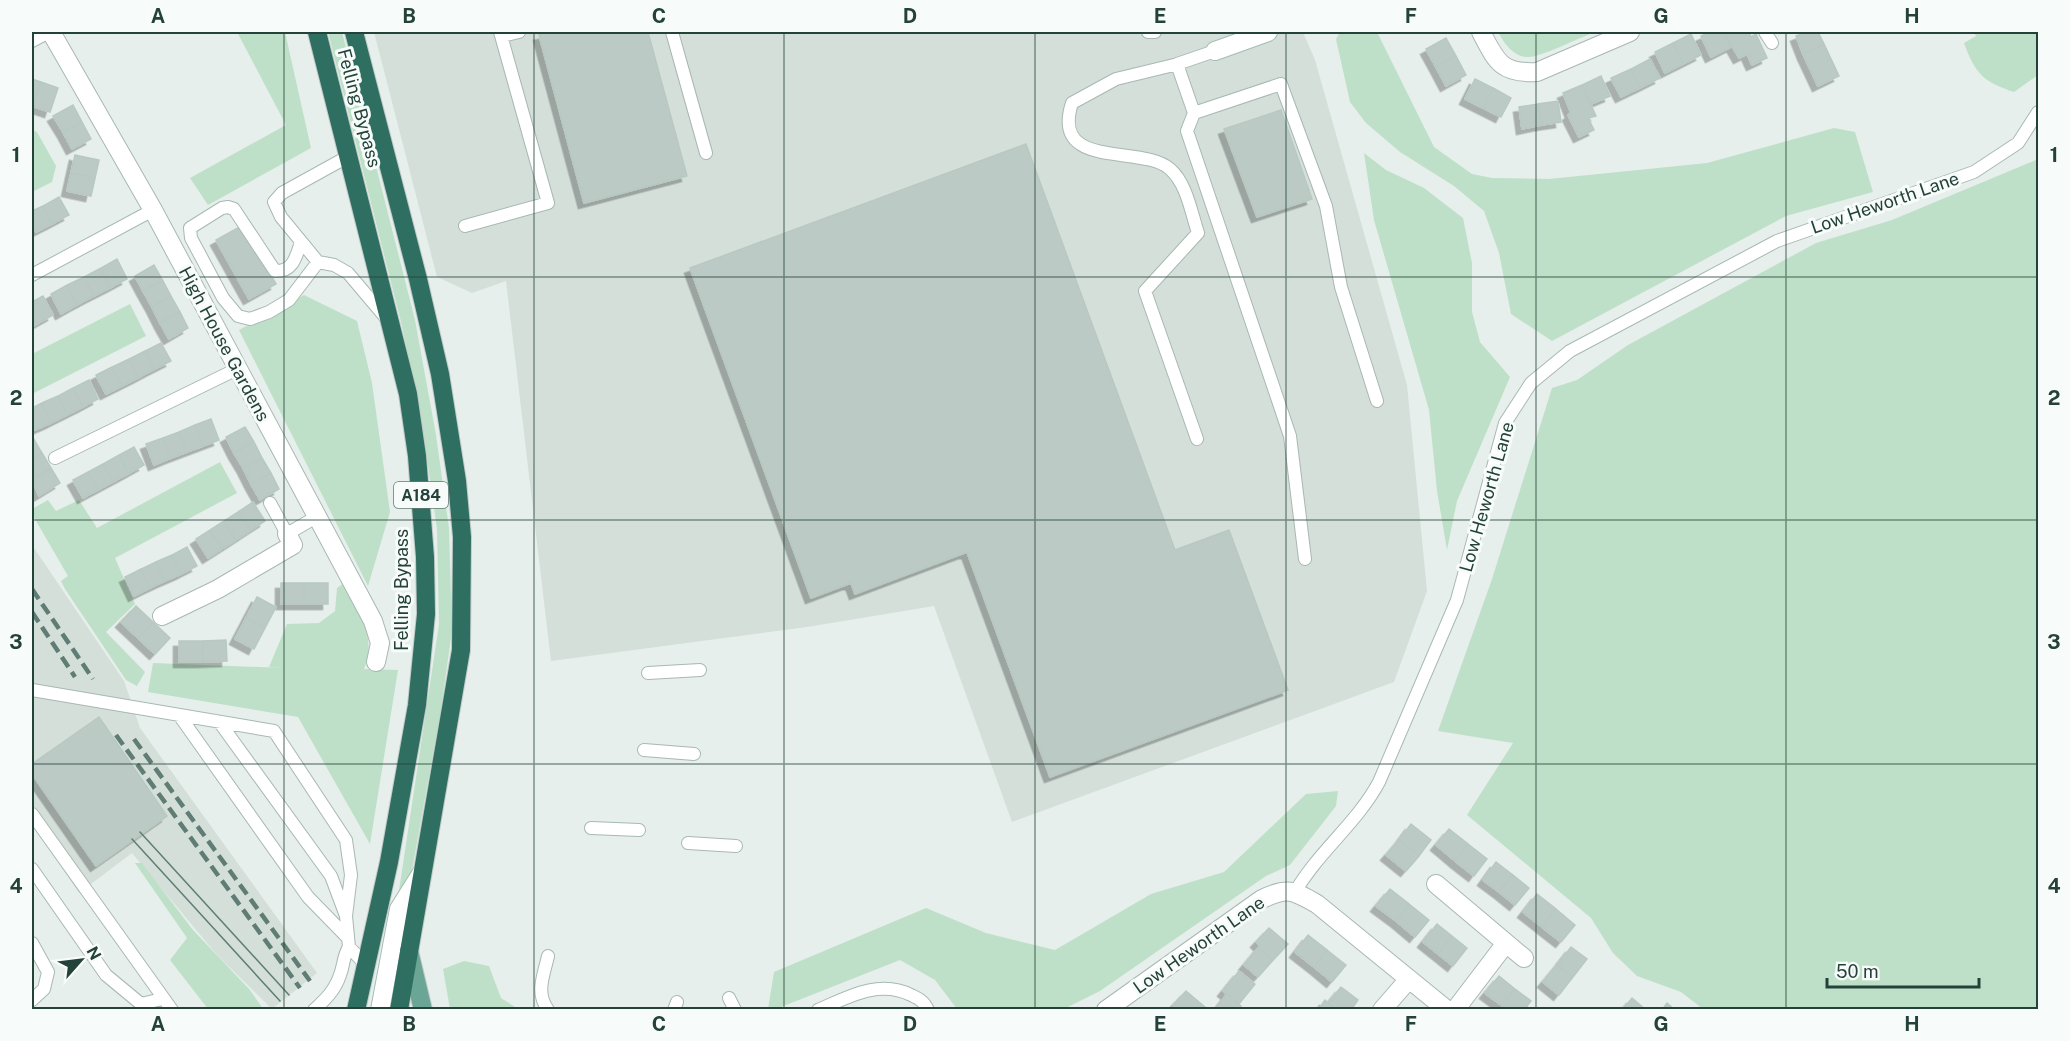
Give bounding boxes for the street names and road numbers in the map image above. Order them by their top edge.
street label: Felling Bypass [334,46,385,170]
street label: Low Heworth Lane [1808,167,1962,238]
street label: High House Gardens [175,263,274,425]
street label: Low Heworth Lane [1455,419,1518,574]
road number: A184 [394,482,448,508]
street label: Felling Bypass [391,529,412,651]
street label: Low Heworth Lane [1129,891,1268,998]

